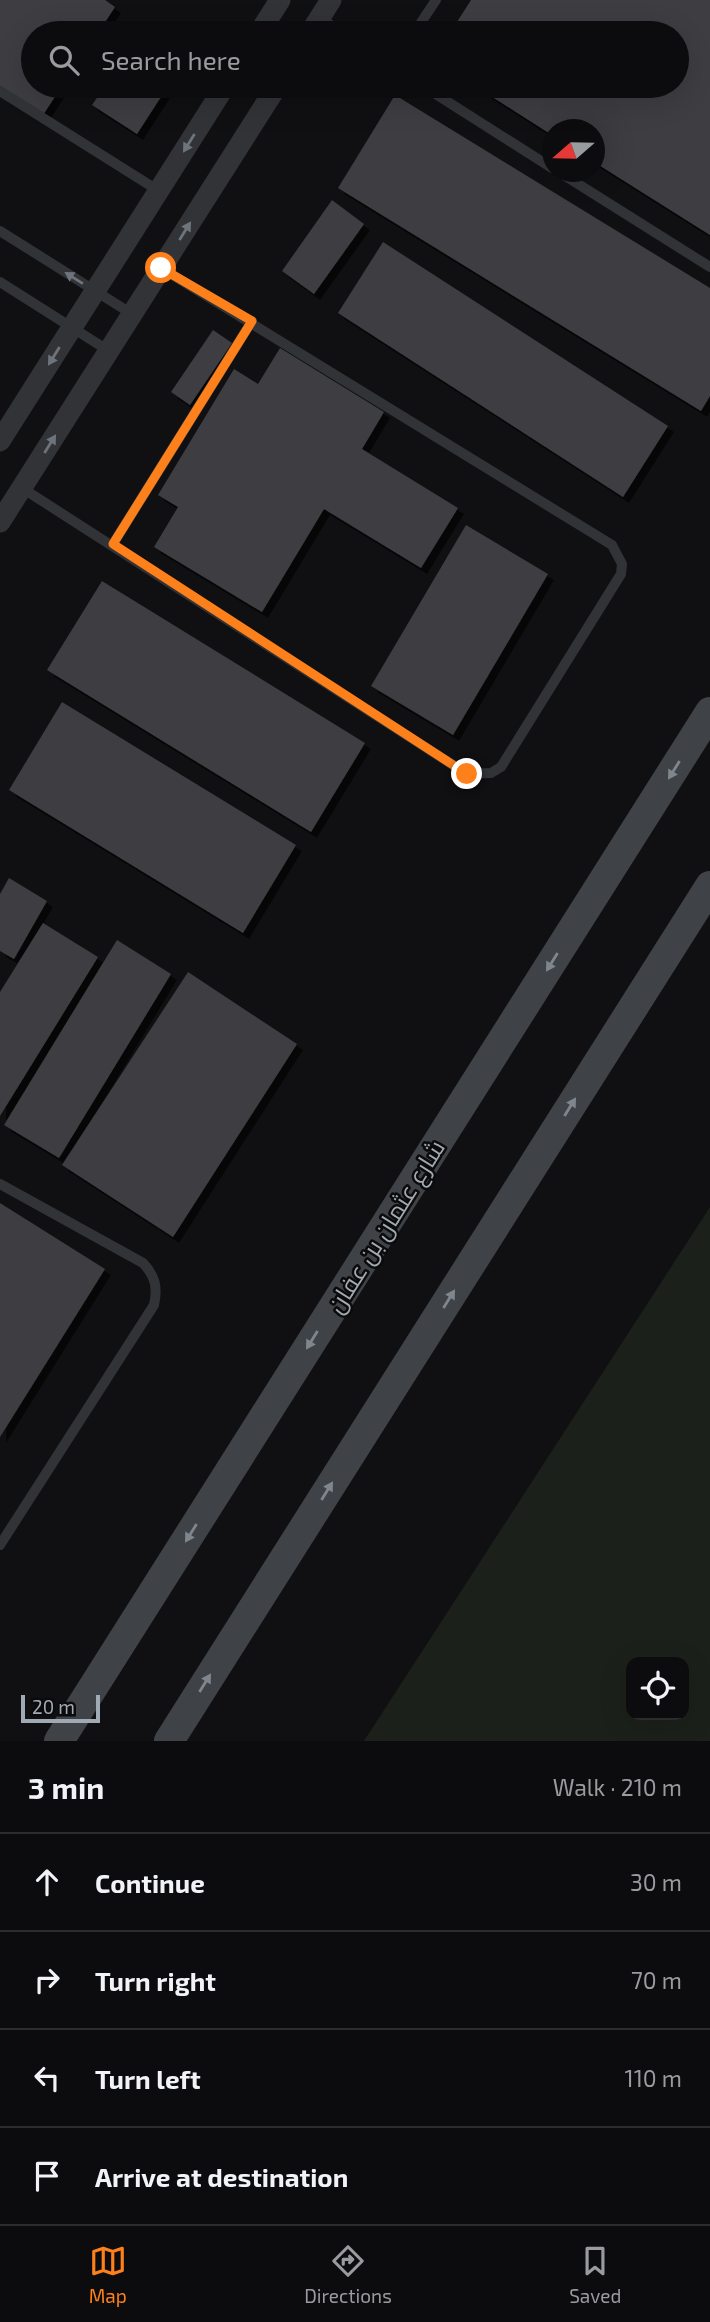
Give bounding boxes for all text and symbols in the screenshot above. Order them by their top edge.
search box [21,21,689,98]
icon: search [45,41,83,79]
text: Search here [101,44,241,75]
north arrow [542,119,605,182]
one-way arrow [182,134,195,153]
one-way arrow [178,221,191,241]
route start [145,252,176,283]
one-way arrow [64,271,84,284]
one-way arrow [47,346,60,366]
one-way arrow [43,434,56,453]
route end [451,758,482,789]
one-way arrow [667,760,680,779]
one-way arrow [545,952,558,971]
one-way arrow [564,1097,577,1116]
street label: شارع عثمان بن عفان [320,1134,453,1320]
one-way arrow [442,1289,455,1309]
one-way arrow [306,1331,319,1350]
one-way arrow [320,1482,334,1500]
one-way arrow [184,1523,197,1542]
map controls [626,1657,689,1720]
button: locate [626,1657,689,1720]
one-way arrow [199,1674,212,1693]
scale bar [21,1692,100,1724]
text: 20 m [32,1695,75,1718]
text: 3 min [28,1769,104,1805]
text: Walk · 210 m [553,1773,682,1801]
icon: ahead [28,1863,66,1901]
text: Continue [95,1867,205,1898]
text: 30 m [630,1868,682,1896]
icon: right [28,1961,66,1999]
text: Turn right [95,1965,216,1996]
text: 70 m [631,1966,682,1994]
icon: left [28,2059,66,2097]
text: Turn left [95,2063,201,2094]
text: 110 m [625,2064,682,2092]
icon: arrive [28,2157,66,2195]
text: Arrive at destination [95,2161,348,2192]
tab: Map [89,2242,127,2307]
tab: Directions [304,2242,392,2307]
tab: Saved [569,2242,621,2307]

